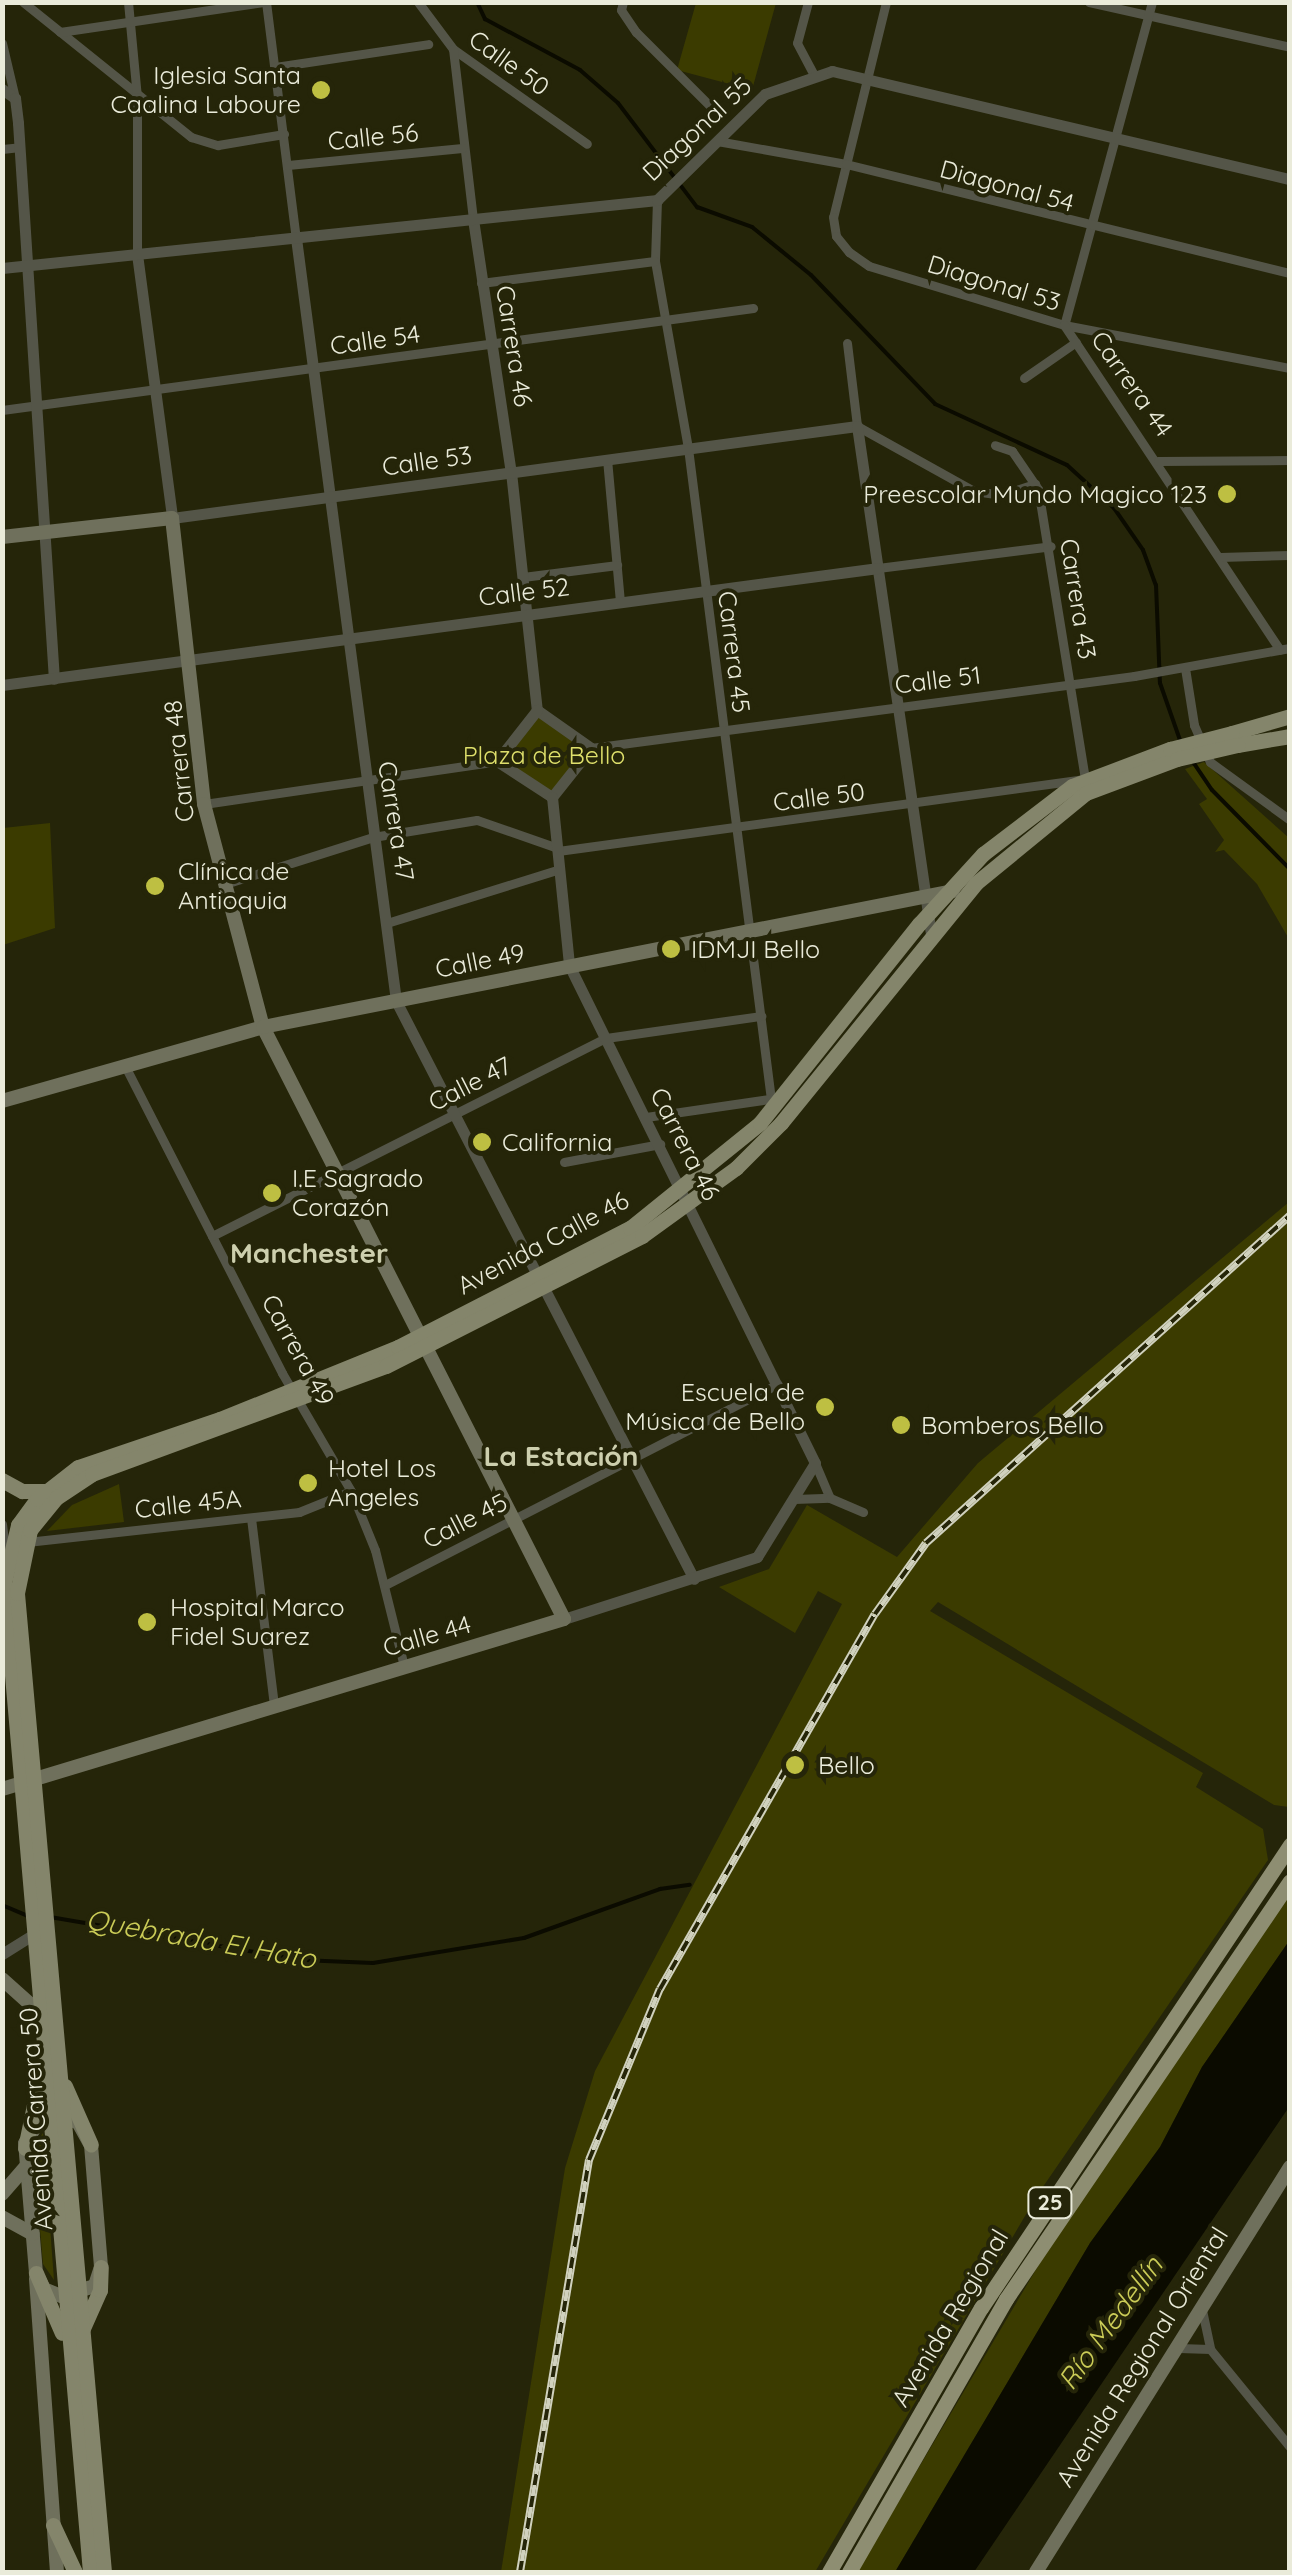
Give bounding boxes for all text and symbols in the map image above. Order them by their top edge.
street label: Calle 50 [463,24,555,102]
place label: Iglesia Santa Caalina Laboure [110,61,301,120]
street label: Diagonal 55 [636,71,758,187]
marker: Iglesia Santa Caalina Laboure [310,79,332,101]
street label: Calle 56 [326,117,420,157]
street label: Diagonal 54 [937,154,1077,218]
street label: Diagonal 53 [924,249,1064,317]
street label: Carrera 46 [490,283,538,409]
street label: Calle 54 [328,319,422,361]
street label: Carrera 44 [1085,325,1179,443]
street label: Calle 53 [380,440,474,482]
place label: Preescolar Mundo Magico 123 [863,479,1207,509]
marker: Preescolar Mundo Magico 123 [1216,483,1238,505]
street label: Carrera 43 [1054,536,1102,662]
street label: Calle 52 [477,572,571,612]
street label: Carrera 45 [712,589,756,715]
street label: Calle 51 [893,660,983,700]
street label: Carrera 48 [158,699,200,823]
park label: Plaza de Bello [463,740,625,770]
street label: Carrera 47 [372,759,420,883]
street label: Calle 50 [771,776,867,818]
place label: Clínica de Antioquia [178,857,289,916]
marker: Clínica de Antioquia [142,873,168,899]
place label: IDMJI Bello [691,934,820,964]
street label: Calle 49 [433,938,527,984]
marker: IDMJI Bello [660,938,682,960]
street label: Calle 47 [424,1050,516,1118]
street label: Carrera 46 [644,1083,726,1205]
place label: California [502,1127,612,1157]
marker: California [471,1131,493,1153]
place label: I.E Sagrado Corazón [292,1164,423,1223]
marker: I.E Sagrado Corazón [261,1182,283,1204]
street label: Avenida Calle 46 [452,1185,634,1301]
district label: Manchester [230,1236,388,1270]
street label: Carrera 49 [255,1289,341,1411]
place label: Escuela de Música de Bello [625,1378,805,1437]
marker: Escuela de Música de Bello [814,1396,836,1418]
place label: Bomberos Bello [921,1410,1104,1440]
marker: Bomberos Bello [890,1414,912,1436]
district label: La Estación [483,1439,639,1473]
place label: Hotel Los Angeles [328,1454,436,1513]
marker: Hotel Los Angeles [297,1472,319,1494]
street label: Calle 45A [133,1483,243,1525]
street label: Calle 45 [418,1487,512,1555]
place label: Hospital Marco Fidel Suarez [170,1593,344,1652]
marker: Hospital Marco Fidel Suarez [134,1609,160,1635]
street label: Calle 44 [380,1609,474,1663]
place label: Bello [818,1750,875,1780]
marker: Bello [782,1752,808,1778]
water label: Quebrada El Hato [83,1902,319,1976]
street label: Avenida Carrera 50 [13,2006,59,2232]
road number: 25 [1025,2186,1075,2220]
street label: Avenida Regional Oriental [1050,2222,1234,2492]
street label: Avenida Regional [885,2224,1015,2412]
water label: Río Medellín [1051,2250,1169,2396]

